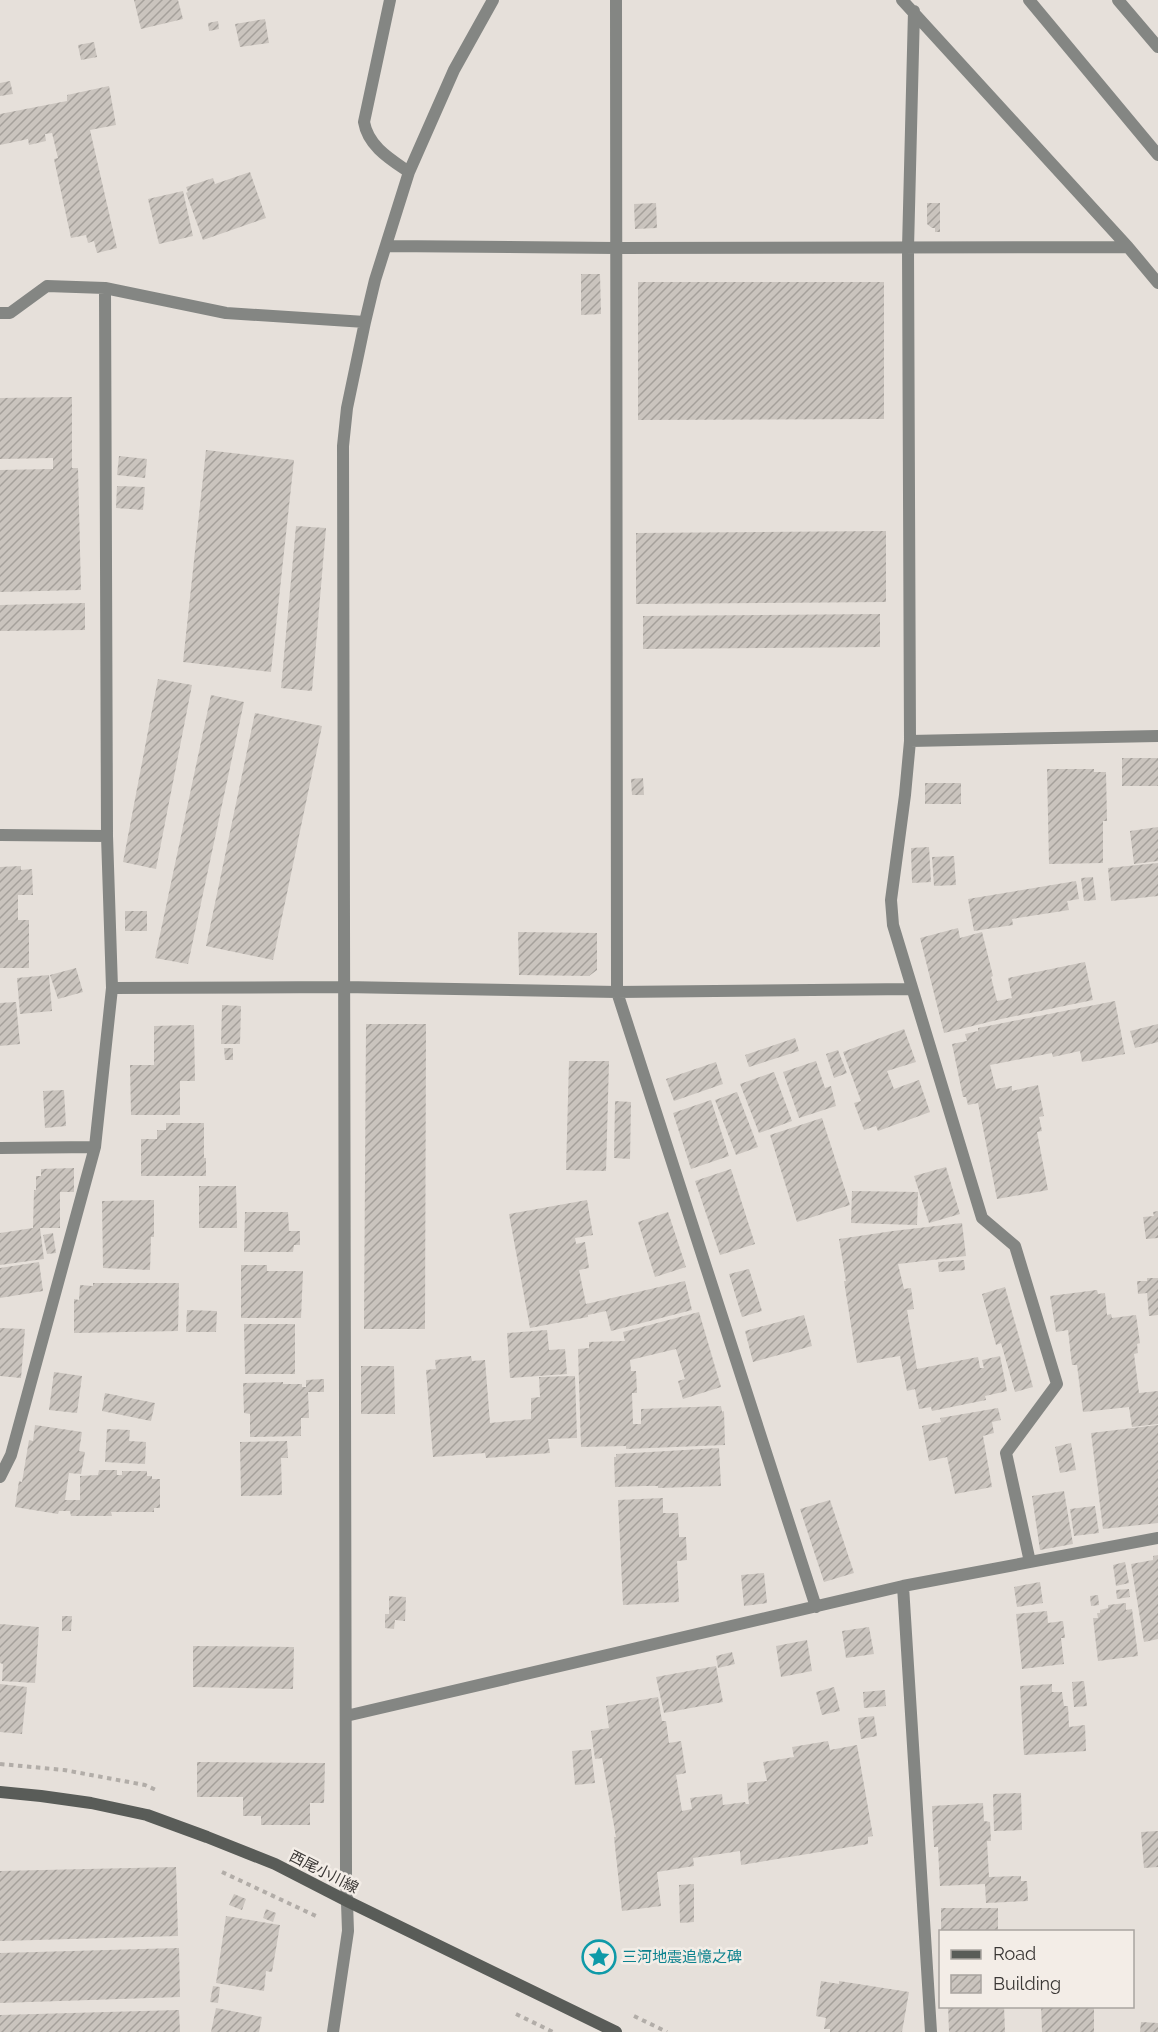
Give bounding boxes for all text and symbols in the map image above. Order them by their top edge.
street label: 西尾小川線 [286,1847,362,1897]
legend [939,1930,1134,2008]
place icon: 三河地震追憶之碑 [581,1939,617,1975]
text: Road [993,1943,1036,1964]
place label: 三河地震追憶之碑 [622,1948,742,1966]
text: Building [993,1973,1061,1994]

